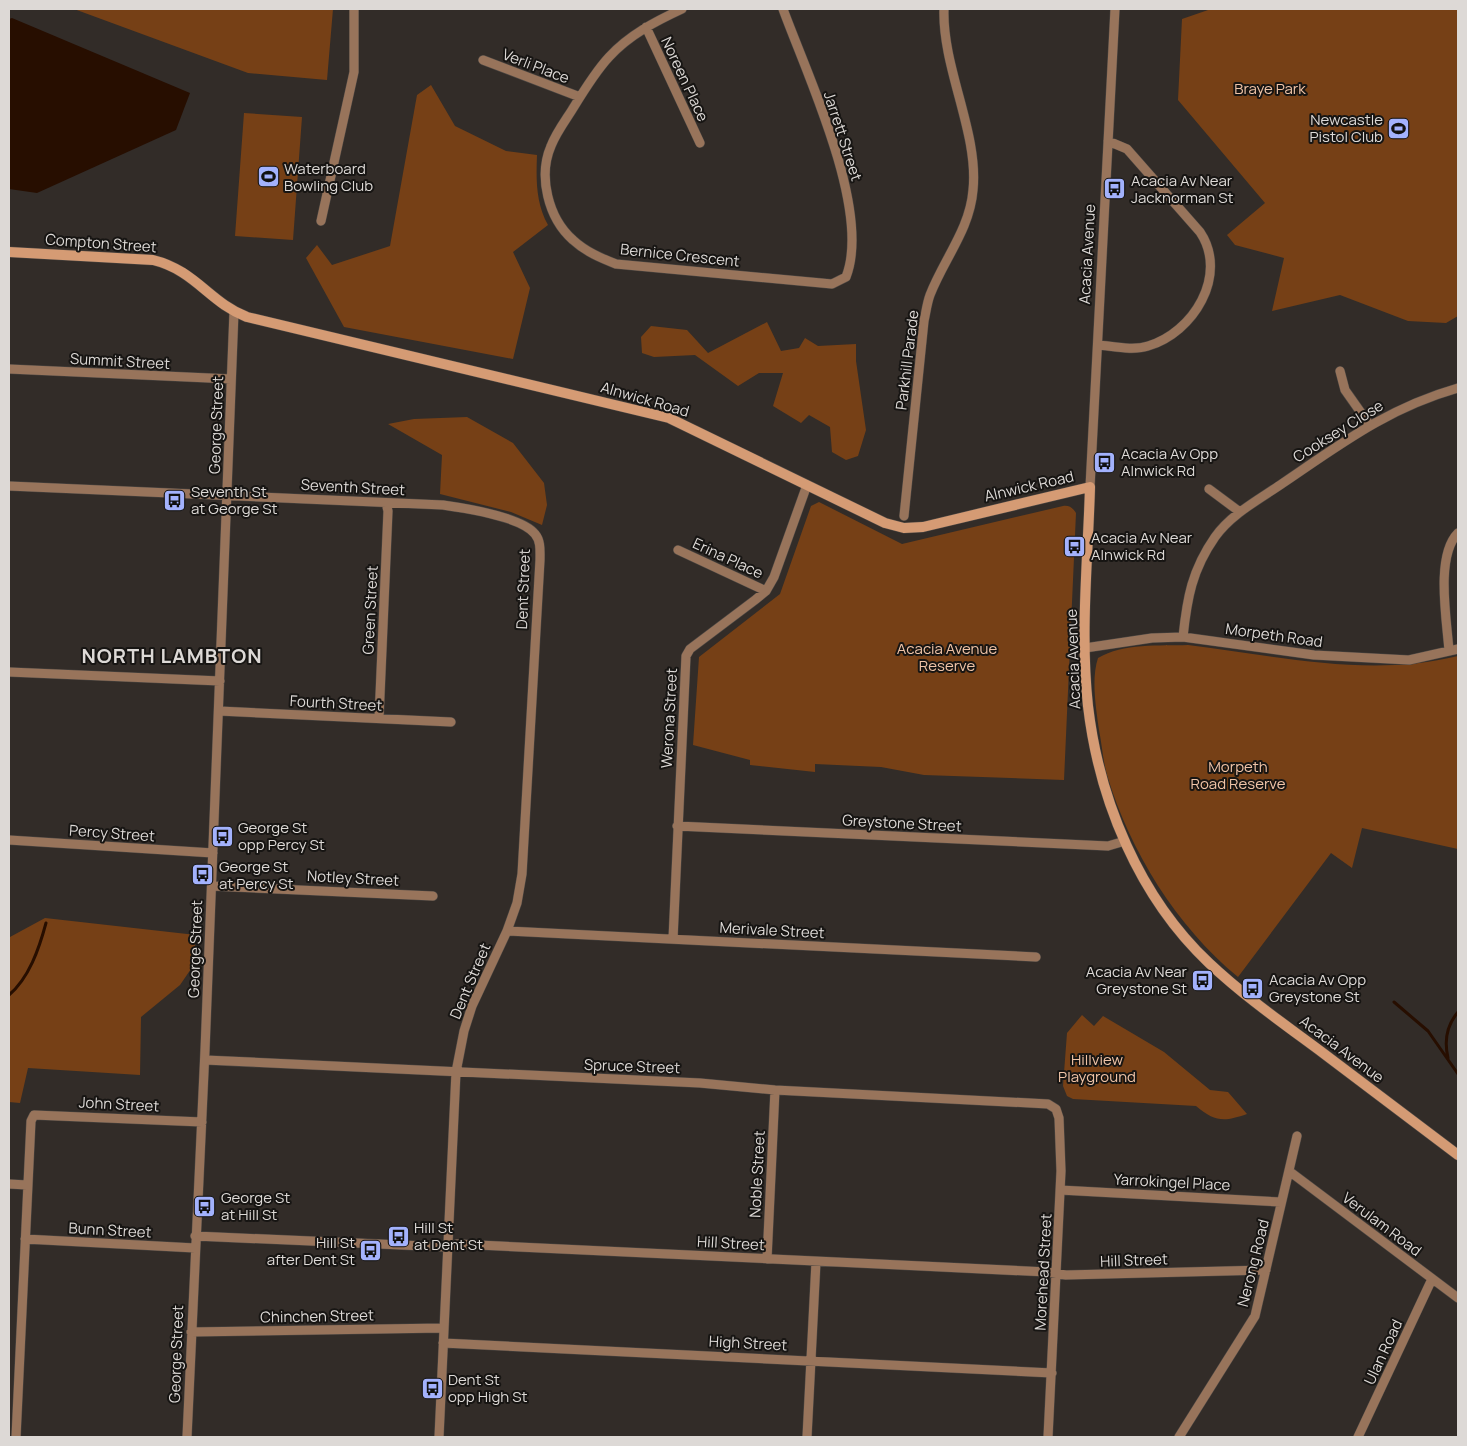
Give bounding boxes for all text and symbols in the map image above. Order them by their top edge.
street label: Noreen Place [656,33,714,125]
street label: Verli Place [500,44,573,88]
park label: Braye Park [1234,78,1306,99]
street label: Jarrett Street [819,89,867,183]
place label: Newcastle Pistol Club [1309,109,1383,147]
sports icon: Newcastle Pistol Club [1387,116,1411,140]
place label: Waterboard Bowling Club [284,158,373,196]
sports icon: Waterboard Bowling Club [256,165,280,189]
place label: Acacia Av Near Jacknorman St [1131,170,1233,208]
bus stop icon: Acacia Av Near Jacknorman St [1103,177,1127,201]
street label: Acacia Avenue [1074,203,1100,305]
street label: Compton Street [45,229,157,257]
street label: Bernice Crescent [619,238,741,272]
street label: Parkhill Parade [890,309,924,411]
street label: Summit Street [69,348,171,374]
street label: George Street [204,376,228,474]
street label: Alnwick Road [598,376,692,422]
street label: Cooksey Close [1289,395,1387,467]
place label: Acacia Av Opp Alnwick Rd [1121,443,1218,481]
bus stop icon: Acacia Av Opp Alnwick Rd [1093,450,1117,474]
street label: Alnwick Road [982,466,1076,506]
street label: Seventh Street [300,474,406,500]
place label: Seventh St at George St [191,481,278,519]
bus stop icon: Seventh St at George St [163,488,187,512]
place label: Acacia Av Near Alnwick Rd [1091,527,1193,565]
street label: Erina Place [689,533,767,584]
bus stop icon: Acacia Av Near Alnwick Rd [1063,534,1087,558]
street label: Dent Street [511,548,535,630]
street label: Green Street [357,565,383,655]
street label: Acacia Avenue [1061,608,1085,710]
street label: Morpeth Road [1224,618,1324,652]
park label: Acacia Avenue Reserve [897,638,997,676]
district label: NORTH LAMBTON [82,642,263,669]
street label: Werona Street [656,667,682,769]
street label: Fourth Street [289,690,383,716]
park label: Morpeth Road Reserve [1191,756,1286,794]
street label: Greystone Street [842,809,962,837]
place label: George St opp Percy St [238,817,325,855]
street label: Percy Street [68,820,156,846]
bus stop icon: George St opp Percy St [210,824,234,848]
place label: George St at Percy St [219,856,294,894]
bus stop icon: George St at Percy St [191,863,215,887]
street label: Notley Street [306,865,400,891]
street label: George Street [183,900,207,998]
street label: Merivale Street [719,917,825,943]
street label: Dent Street [445,940,495,1022]
place label: Acacia Av Near Greystone St [1086,961,1188,999]
bus stop icon: Acacia Av Near Greystone St [1191,968,1215,992]
place label: Acacia Av Opp Greystone St [1269,969,1366,1007]
bus stop icon: Acacia Av Opp Greystone St [1241,976,1265,1000]
street label: Acacia Avenue [1296,1010,1389,1088]
park label: Hillview Playground [1058,1049,1136,1087]
street label: Spruce Street [583,1054,681,1078]
street label: John Street [78,1091,160,1117]
street label: Noble Street [744,1130,770,1218]
street label: Yarrokingel Place [1113,1168,1231,1196]
place label: George St at Hill St [221,1187,290,1225]
street label: Verulam Road [1338,1187,1426,1261]
bus stop icon: George St at Hill St [193,1194,217,1218]
street label: Morehead Street [1029,1213,1057,1331]
street label: Bunn Street [68,1217,152,1243]
place label: Hill St at Dent St [414,1217,483,1255]
street label: Nerong Road [1232,1217,1274,1309]
bus stop icon: Hill St at Dent St [386,1224,410,1248]
street label: Hill Street [697,1231,765,1255]
place label: Hill St after Dent St [267,1232,355,1270]
bus stop icon: Hill St after Dent St [359,1239,383,1263]
street label: Hill Street [1100,1248,1168,1272]
street label: George Street [164,1305,188,1403]
street label: Chinchen Street [260,1305,374,1327]
street label: Ulan Road [1359,1316,1407,1388]
street label: High Street [708,1330,788,1356]
place label: Dent St opp High St [448,1369,527,1407]
bus stop icon: Dent St opp High St [420,1376,444,1400]

